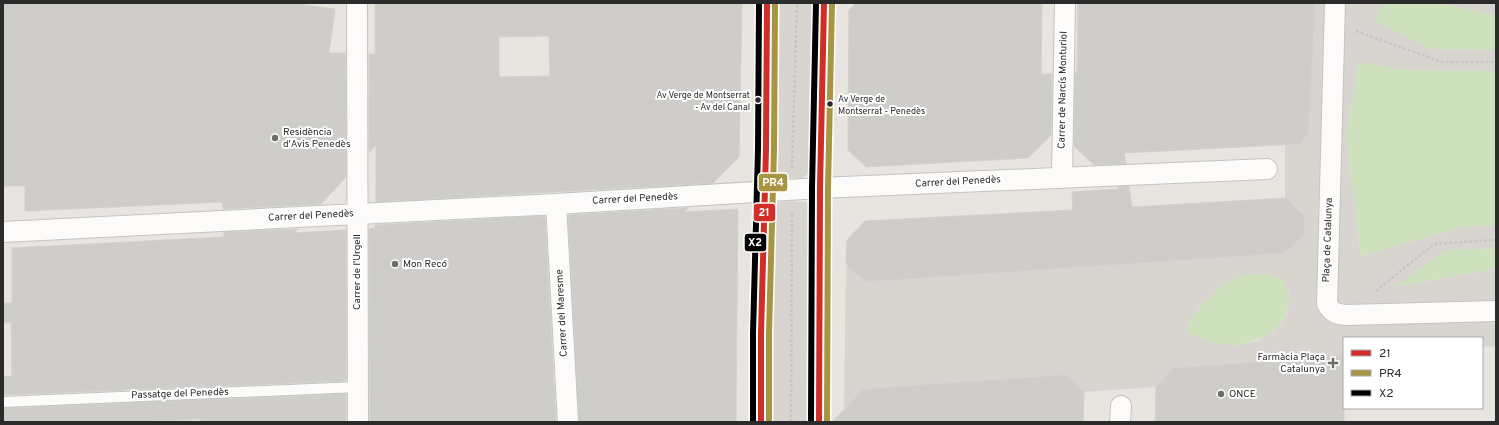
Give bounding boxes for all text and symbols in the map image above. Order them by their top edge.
street label: Carrer de Narcís Monturiol [1055,31,1071,149]
place label: Av Verge de Montserrat - Av del Canal [656,90,750,113]
place label: Av Verge de Montserrat - Penedès [838,94,925,117]
marker: Av Verge de Montserrat - Av del Canal [753,95,763,105]
marker: Av Verge de Montserrat - Penedès [825,99,835,109]
place label: Residència d'Avis Penedès [283,126,351,151]
marker: Residència d'Avis Penedès [270,133,280,143]
line badge: PR4 [758,173,788,192]
street label: Carrer del Penedès [915,173,1002,191]
text: PR4 [762,176,784,190]
street label: Carrer del Penedès [592,190,679,208]
street label: Plaça de Catalunya [1320,197,1336,283]
line badge: 21 [753,203,776,222]
text: 21 [758,206,770,220]
street label: Carrer del Penedès [268,207,355,225]
line badge: X2 [744,233,767,252]
street label: Carrer de l'Urgell [351,234,364,310]
text: X2 [748,236,762,250]
place label: Mon Recó [403,258,448,271]
marker: Mon Recó [390,259,400,269]
street label: Carrer del Maresme [553,269,571,357]
legend [1343,337,1483,409]
text: 21 [1379,346,1391,362]
place label: Farmàcia Plaça Catalunya [1257,351,1325,376]
marker: Farmàcia Plaça Catalunya [1328,358,1338,368]
text: PR4 [1379,366,1402,382]
street label: Passatge del Penedès [131,386,229,402]
text: X2 [1379,386,1394,402]
place label: ONCE [1229,388,1256,401]
marker: ONCE [1216,389,1226,399]

